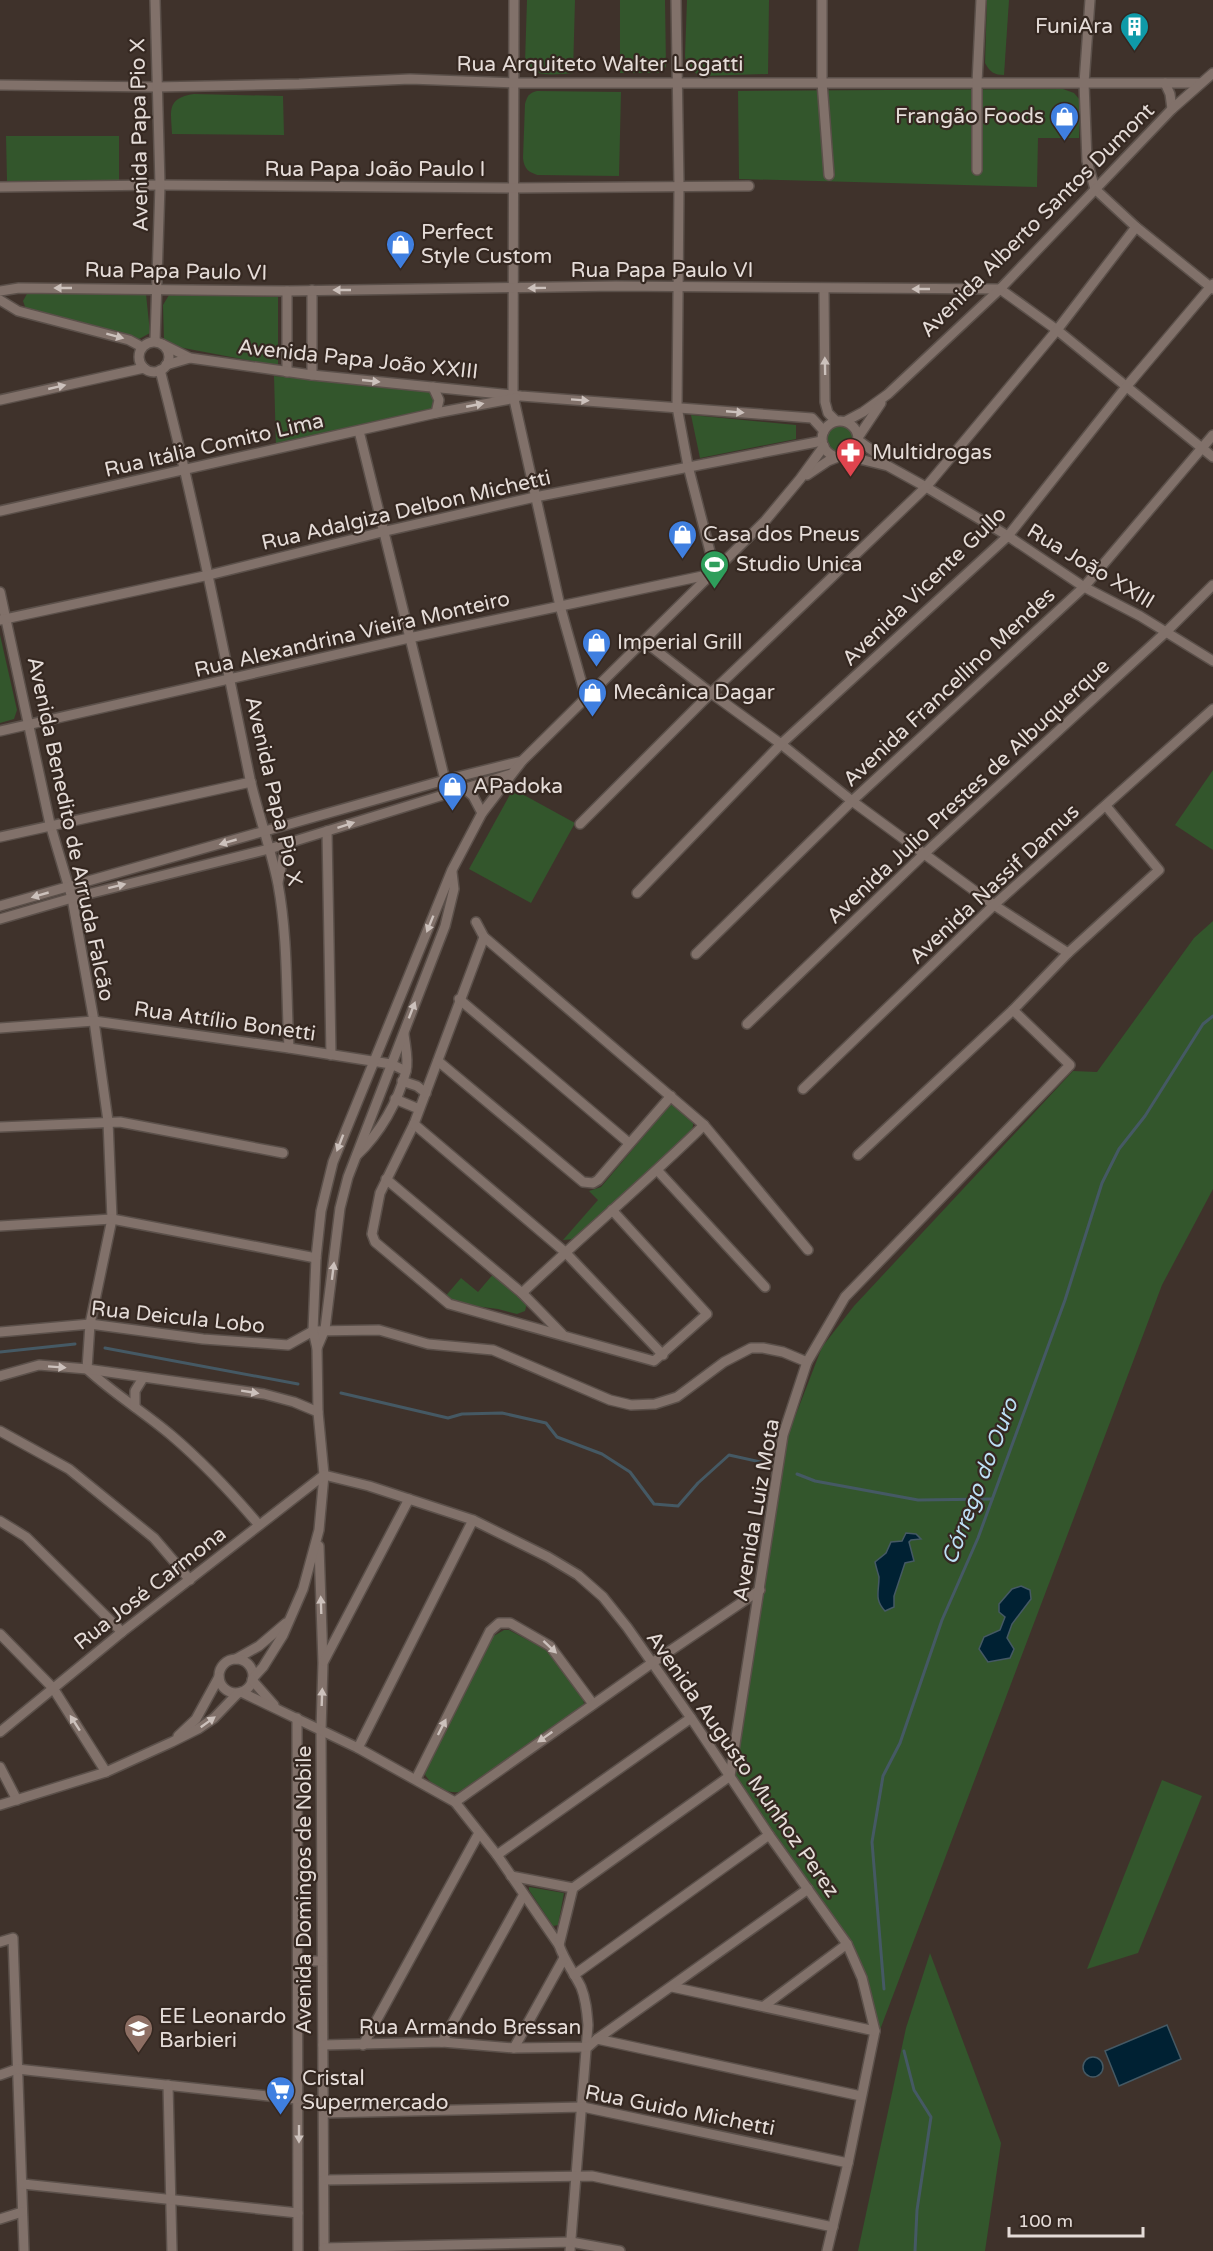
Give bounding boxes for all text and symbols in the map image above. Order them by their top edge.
building icon: FuniAra [1118,10,1150,52]
place label: FuniAra [1035,14,1113,39]
street label: Avenida Papa Pio X [125,38,154,232]
street label: Rua Arquiteto Walter Logatti [456,52,744,77]
street label: Avenida Alberto Santos Dumont [915,98,1160,343]
shop icon: Frangão Foods [1049,100,1081,142]
place label: Frangão Foods [895,104,1044,129]
street label: Rua Papa João Paulo I [265,157,485,182]
place label: Perfect Style Custom [421,220,552,269]
shop icon: Perfect Style Custom [384,228,416,270]
street label: Rua Papa Paulo VI [84,257,268,286]
street label: Rua Papa Paulo VI [571,258,753,283]
one-way arrow [53,283,72,293]
one-way arrow [527,284,546,293]
one-way arrow [911,284,930,294]
one-way arrow [332,285,351,295]
one-way arrow [106,332,124,342]
street label: Avenida Papa João XXIII [237,334,479,385]
one-way arrow [820,357,830,376]
one-way arrow [361,376,380,386]
one-way arrow [48,382,66,392]
one-way arrow [570,395,589,405]
one-way arrow [465,400,484,409]
one-way arrow [726,407,745,417]
street label: Rua Itália Comito Lima [102,408,326,483]
pharmacy icon: Multidrogas [835,436,867,478]
place label: Multidrogas [872,440,992,465]
street label: Rua Adalgiza Delbon Michetti [259,465,553,556]
street label: Avenida Vicente Gullo [837,501,1012,671]
shop icon: Casa dos Pneus [666,518,698,560]
street label: Rua João XXIII [1022,519,1159,614]
place label: Casa dos Pneus [703,522,860,547]
sports icon: Studio Unica [699,548,731,590]
place label: Studio Unica [736,552,863,577]
street label: Avenida Francellino Mendes [838,582,1061,792]
street label: Rua Alexandrina Vieira Monteiro [192,586,512,683]
shop icon: Imperial Grill [580,626,612,668]
place label: Imperial Grill [617,630,743,655]
street label: Avenida Julio Prestes de Albuquerque [822,653,1115,929]
street label: Avenida Benedito de Arruda Falcão [22,655,119,1004]
shop icon: Mecânica Dagar [576,676,608,718]
place label: Mecânica Dagar [613,680,775,705]
street label: Avenida Papa Pio X [240,694,307,888]
shop icon: APadoka [436,770,468,812]
place label: APadoka [473,774,563,799]
street label: Avenida Nassif Damus [904,799,1085,970]
one-way arrow [337,820,355,829]
one-way arrow [218,838,236,847]
one-way arrow [108,881,126,891]
one-way arrow [31,891,49,900]
one-way arrow [425,915,434,933]
street label: Rua Attílio Bonetti [132,996,317,1047]
one-way arrow [408,1001,417,1019]
one-way arrow [335,1135,345,1153]
one-way arrow [328,1262,338,1281]
street label: Rua Deicula Lobo [90,1296,266,1339]
one-way arrow [48,1362,67,1372]
one-way arrow [241,1387,260,1396]
water label: Córrego do Ouro [936,1393,1024,1568]
street label: Avenida Luiz Mota [728,1417,785,1603]
street label: Rua José Carmona [69,1521,231,1656]
one-way arrow [316,1596,326,1615]
street label: Avenida Augusto Munhoz Perez [641,1626,844,1902]
one-way arrow [542,1640,557,1653]
one-way arrow [318,1687,327,1706]
one-way arrow [69,1715,81,1731]
one-way arrow [201,1716,216,1728]
one-way arrow [438,1718,447,1735]
one-way arrow [538,1731,553,1743]
street label: Avenida Domingos de Nobile [292,1745,317,2034]
place label: EE Leonardo Barbieri [159,2004,286,2053]
school or university icon: EE Leonardo Barbieri [122,2012,154,2054]
street label: Rua Armando Bressan [359,2015,581,2040]
place label: Cristal Supermercado [302,2066,449,2115]
supermarket icon: Cristal Supermercado [265,2074,297,2116]
street label: Rua Guido Michetti [583,2080,777,2141]
one-way arrow [294,2124,304,2143]
scale bar [1009,2200,1142,2238]
text: 100 m [1018,2210,1073,2232]

